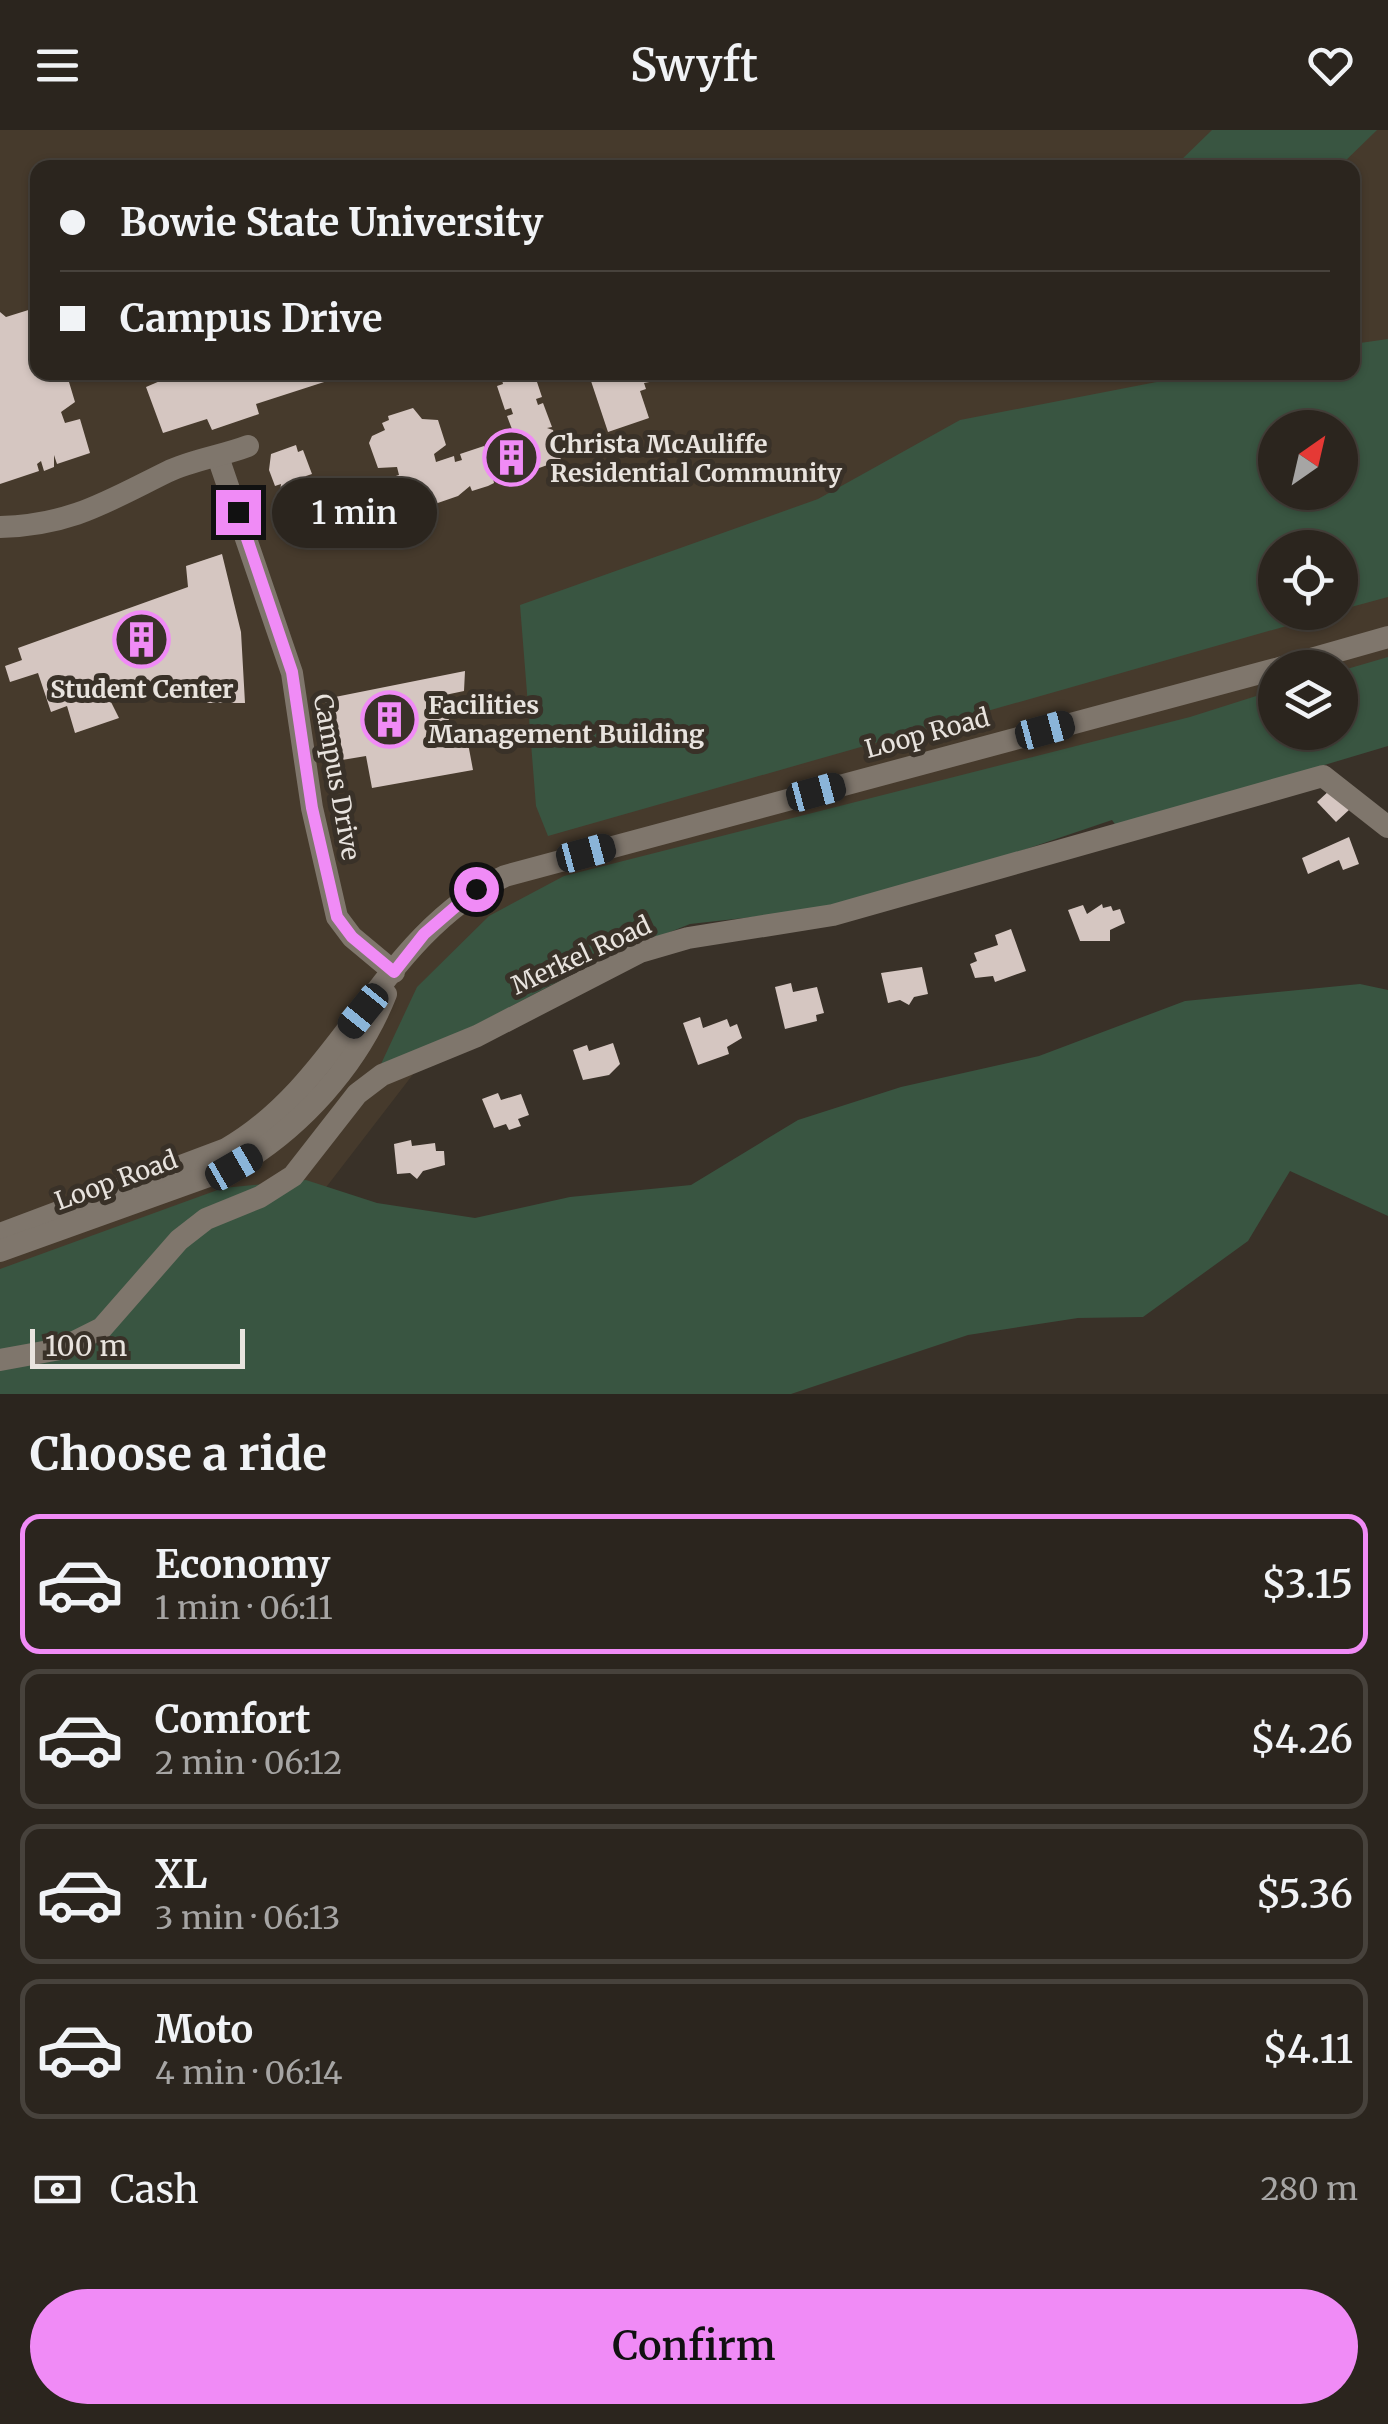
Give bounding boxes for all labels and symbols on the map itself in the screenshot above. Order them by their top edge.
north arrow [1258,410,1358,510]
building icon: Christa McAuliffe Residential Community [481,428,541,488]
place label: Christa McAuliffe Residential Community [550,428,842,489]
callout: 1 min [273,477,438,547]
route end [216,490,261,535]
building icon: Student Center [112,610,172,670]
place label: Student Center [50,673,234,705]
building icon: Facilities Management Building [359,689,419,749]
place label: Facilities Management Building [428,689,705,750]
street label: Campus Drive [307,691,367,863]
street label: Loop Road [861,701,993,765]
car [1012,708,1078,752]
car [783,770,849,814]
car [553,831,619,875]
route start [454,867,499,912]
street label: Merkel Road [506,909,656,1001]
car [332,978,394,1044]
car [201,1139,267,1195]
street label: Loop Road [51,1143,181,1217]
scale bar [30,1324,245,1368]

